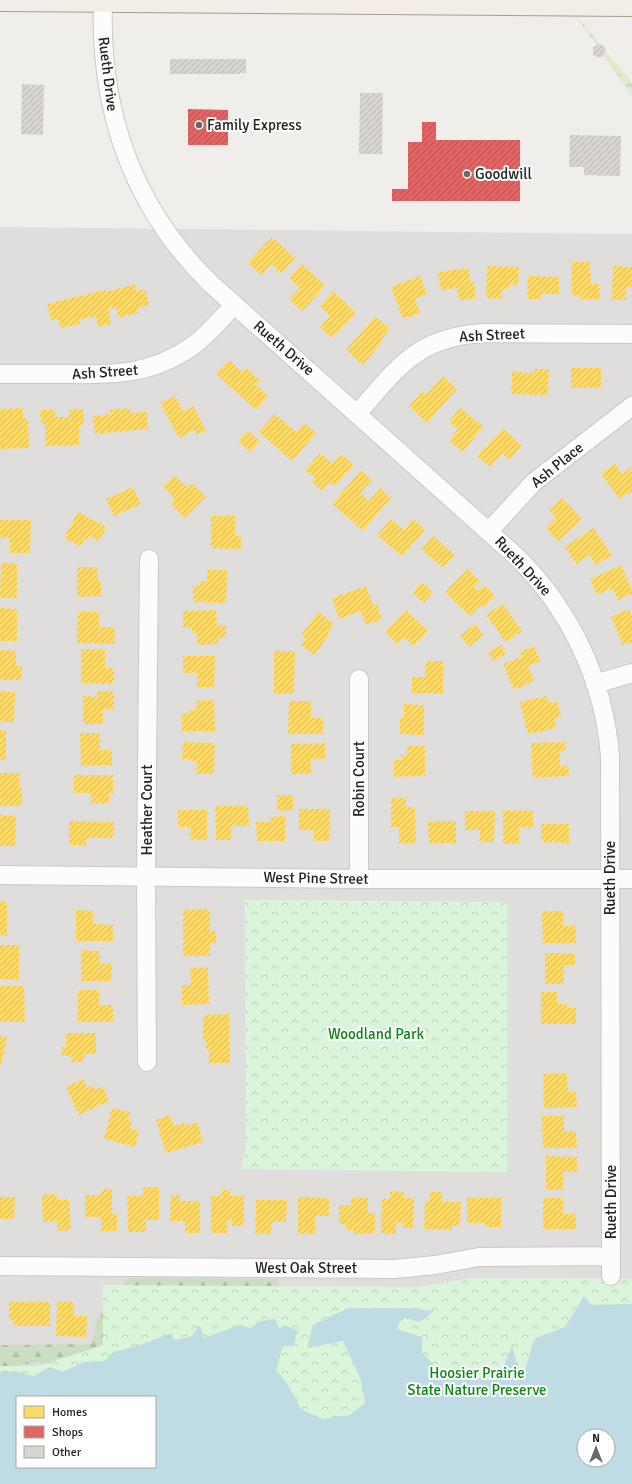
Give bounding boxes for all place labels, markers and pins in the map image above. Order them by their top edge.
place label: Family Express [207,116,302,134]
marker: Family Express [194,120,204,130]
place label: Goodwill [475,165,532,183]
marker: Goodwill [462,169,472,179]

